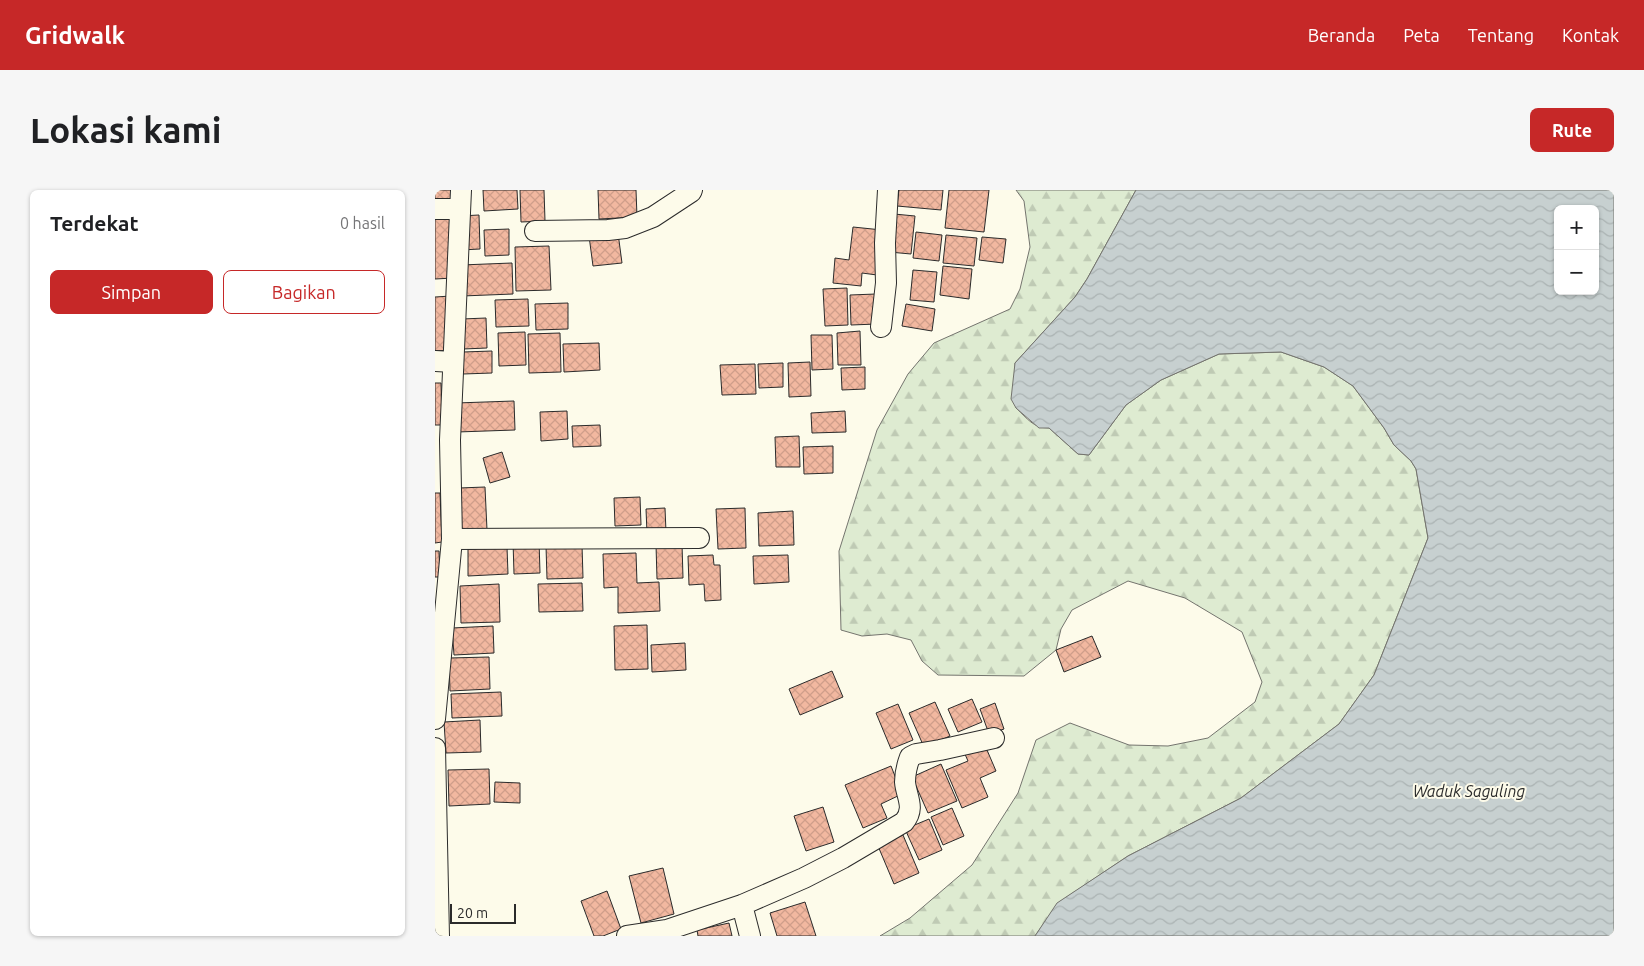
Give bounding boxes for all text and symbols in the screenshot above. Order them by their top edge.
text: Gridwalk [25,22,125,49]
text: Beranda [1308,25,1375,45]
text: Peta [1403,25,1440,45]
text: Tentang [1468,25,1534,45]
text: Kontak [1562,25,1619,45]
button: Rute [1530,108,1614,152]
text: Lokasi kami [30,110,222,150]
map controls [1554,205,1599,295]
button: + [1554,205,1599,250]
text: Terdekat [50,211,138,235]
text: 0 hasil [340,214,385,232]
button: − [1554,250,1599,295]
button: Simpan [50,270,213,314]
button: Bagikan [223,270,385,314]
water label: Waduk Saguling [1413,782,1525,800]
scale bar [450,901,516,924]
text: 20 m [457,905,488,921]

